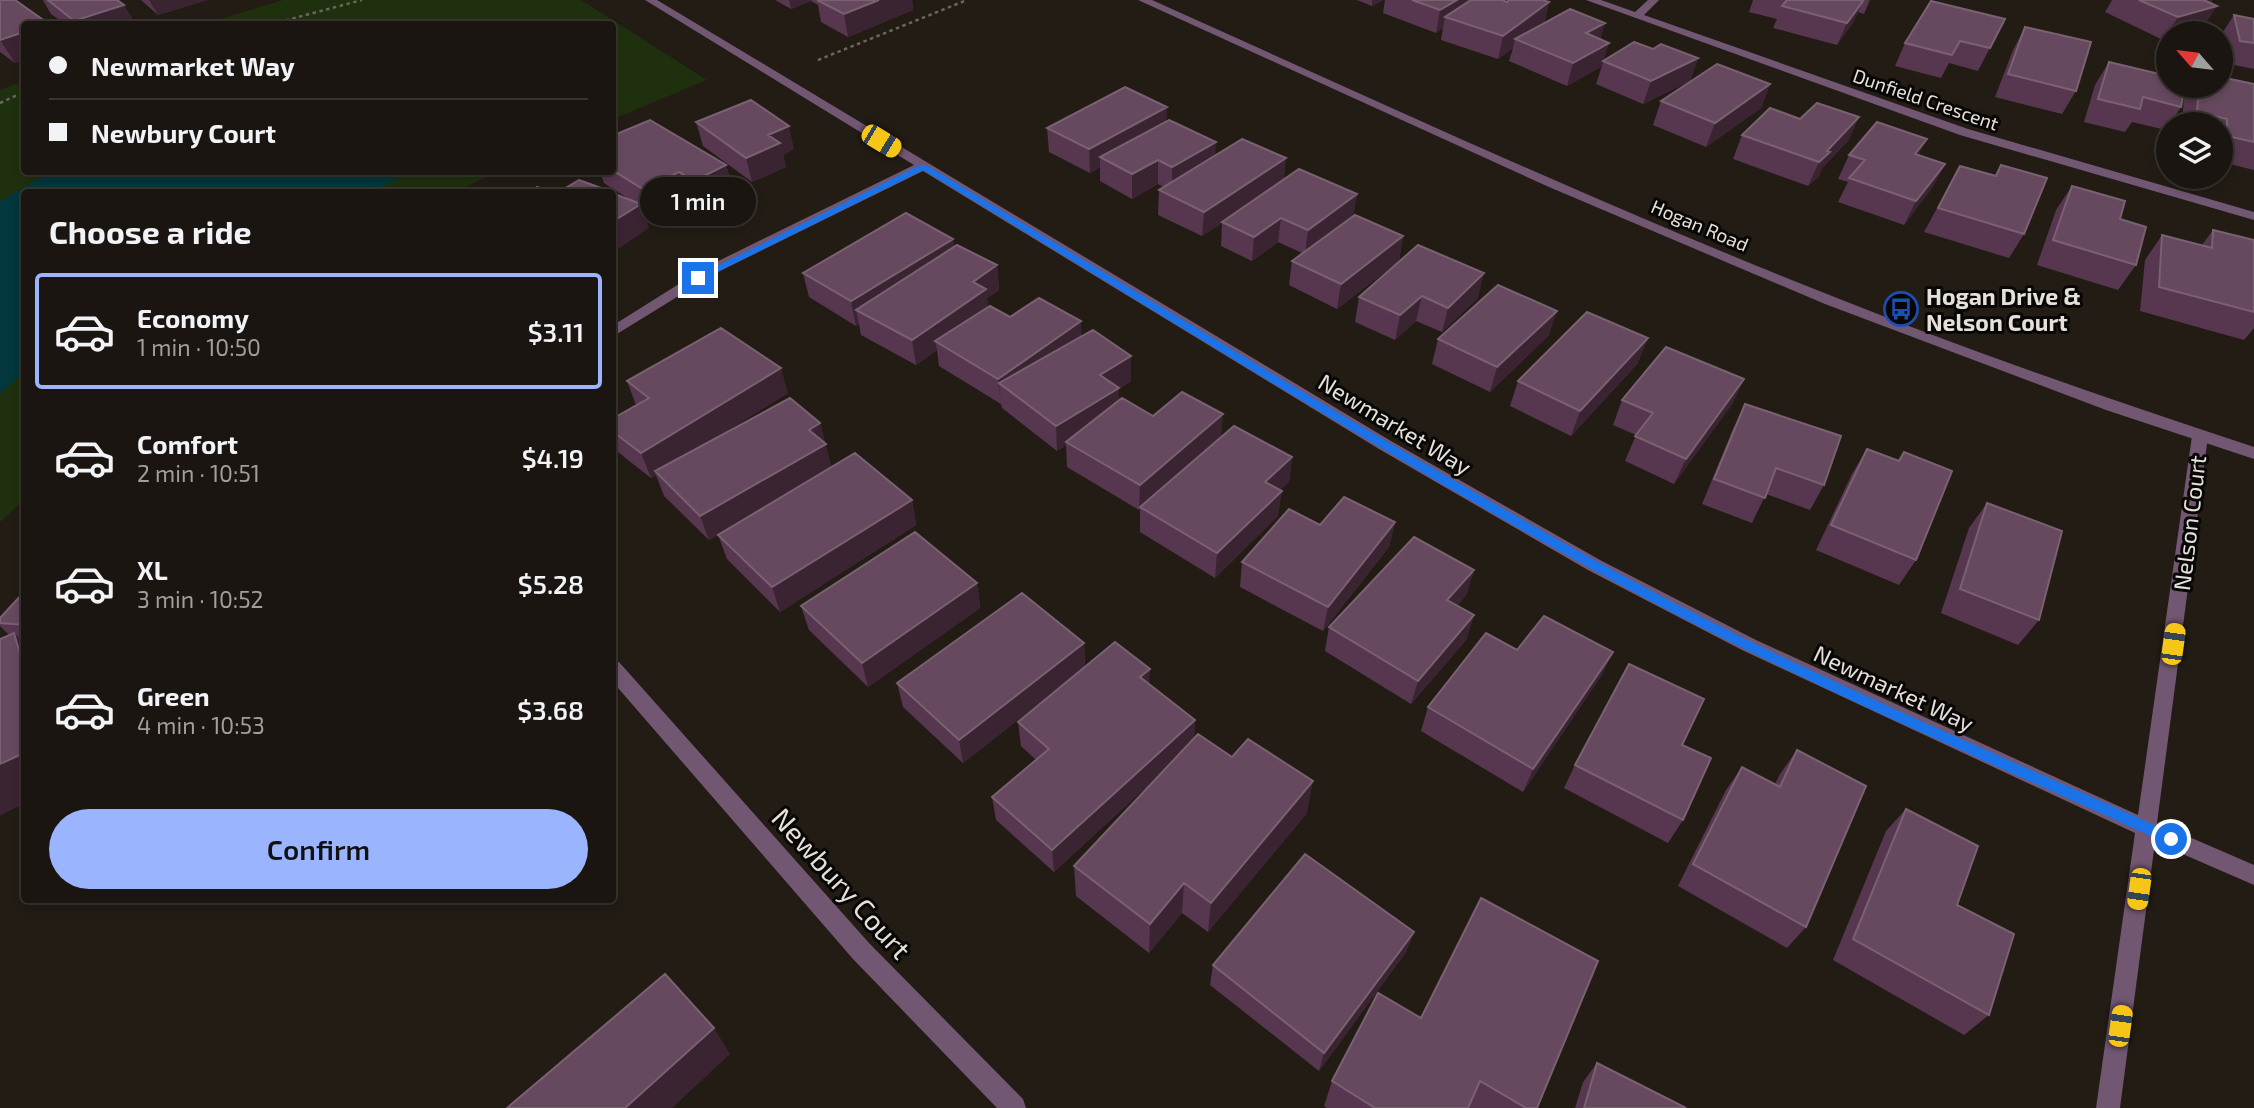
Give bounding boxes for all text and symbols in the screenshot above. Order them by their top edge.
north arrow [2156,21,2233,98]
map controls [2156,21,2233,189]
text: Newmarket Way [91,50,295,81]
street label: Dunfield Crescent [1850,63,2002,135]
button: layers [2156,112,2233,189]
text: Newbury Court [91,117,276,148]
car [858,121,905,161]
callout: 1 min [640,176,756,226]
text: 1 min [671,187,725,215]
street label: Hogan Road [1648,194,1752,256]
text: Choose a ride [49,212,252,250]
route end [682,262,714,294]
place label: Hogan Drive & Nelson Court [1926,282,2081,336]
bus stop icon: Hogan Drive & Nelson Court [1882,290,1920,328]
icon: car [53,300,116,363]
text: Economy [137,302,249,333]
text: $3.11 [528,316,584,347]
text: 1 min · 10:50 [137,333,261,361]
street label: Newmarket Way [1314,367,1476,481]
icon: car [53,426,116,489]
text: Comfort [137,428,238,459]
text: $4.19 [522,442,584,473]
street label: Nelson Court [2167,454,2211,592]
text: 2 min · 10:51 [137,459,260,487]
icon: car [53,552,116,615]
text: XL [137,554,168,585]
text: $5.28 [518,568,584,599]
text: 3 min · 10:52 [137,585,264,613]
car [2160,622,2187,666]
street label: Newmarket Way [1810,639,1978,737]
icon: car [53,678,116,741]
text: Green [137,680,210,711]
text: $3.68 [517,694,584,725]
text: 4 min · 10:53 [137,711,265,739]
street label: Newbury Court [765,801,919,965]
button: Confirm [49,809,588,889]
route start [2155,823,2187,855]
car [2126,867,2153,911]
car [2107,1004,2134,1048]

